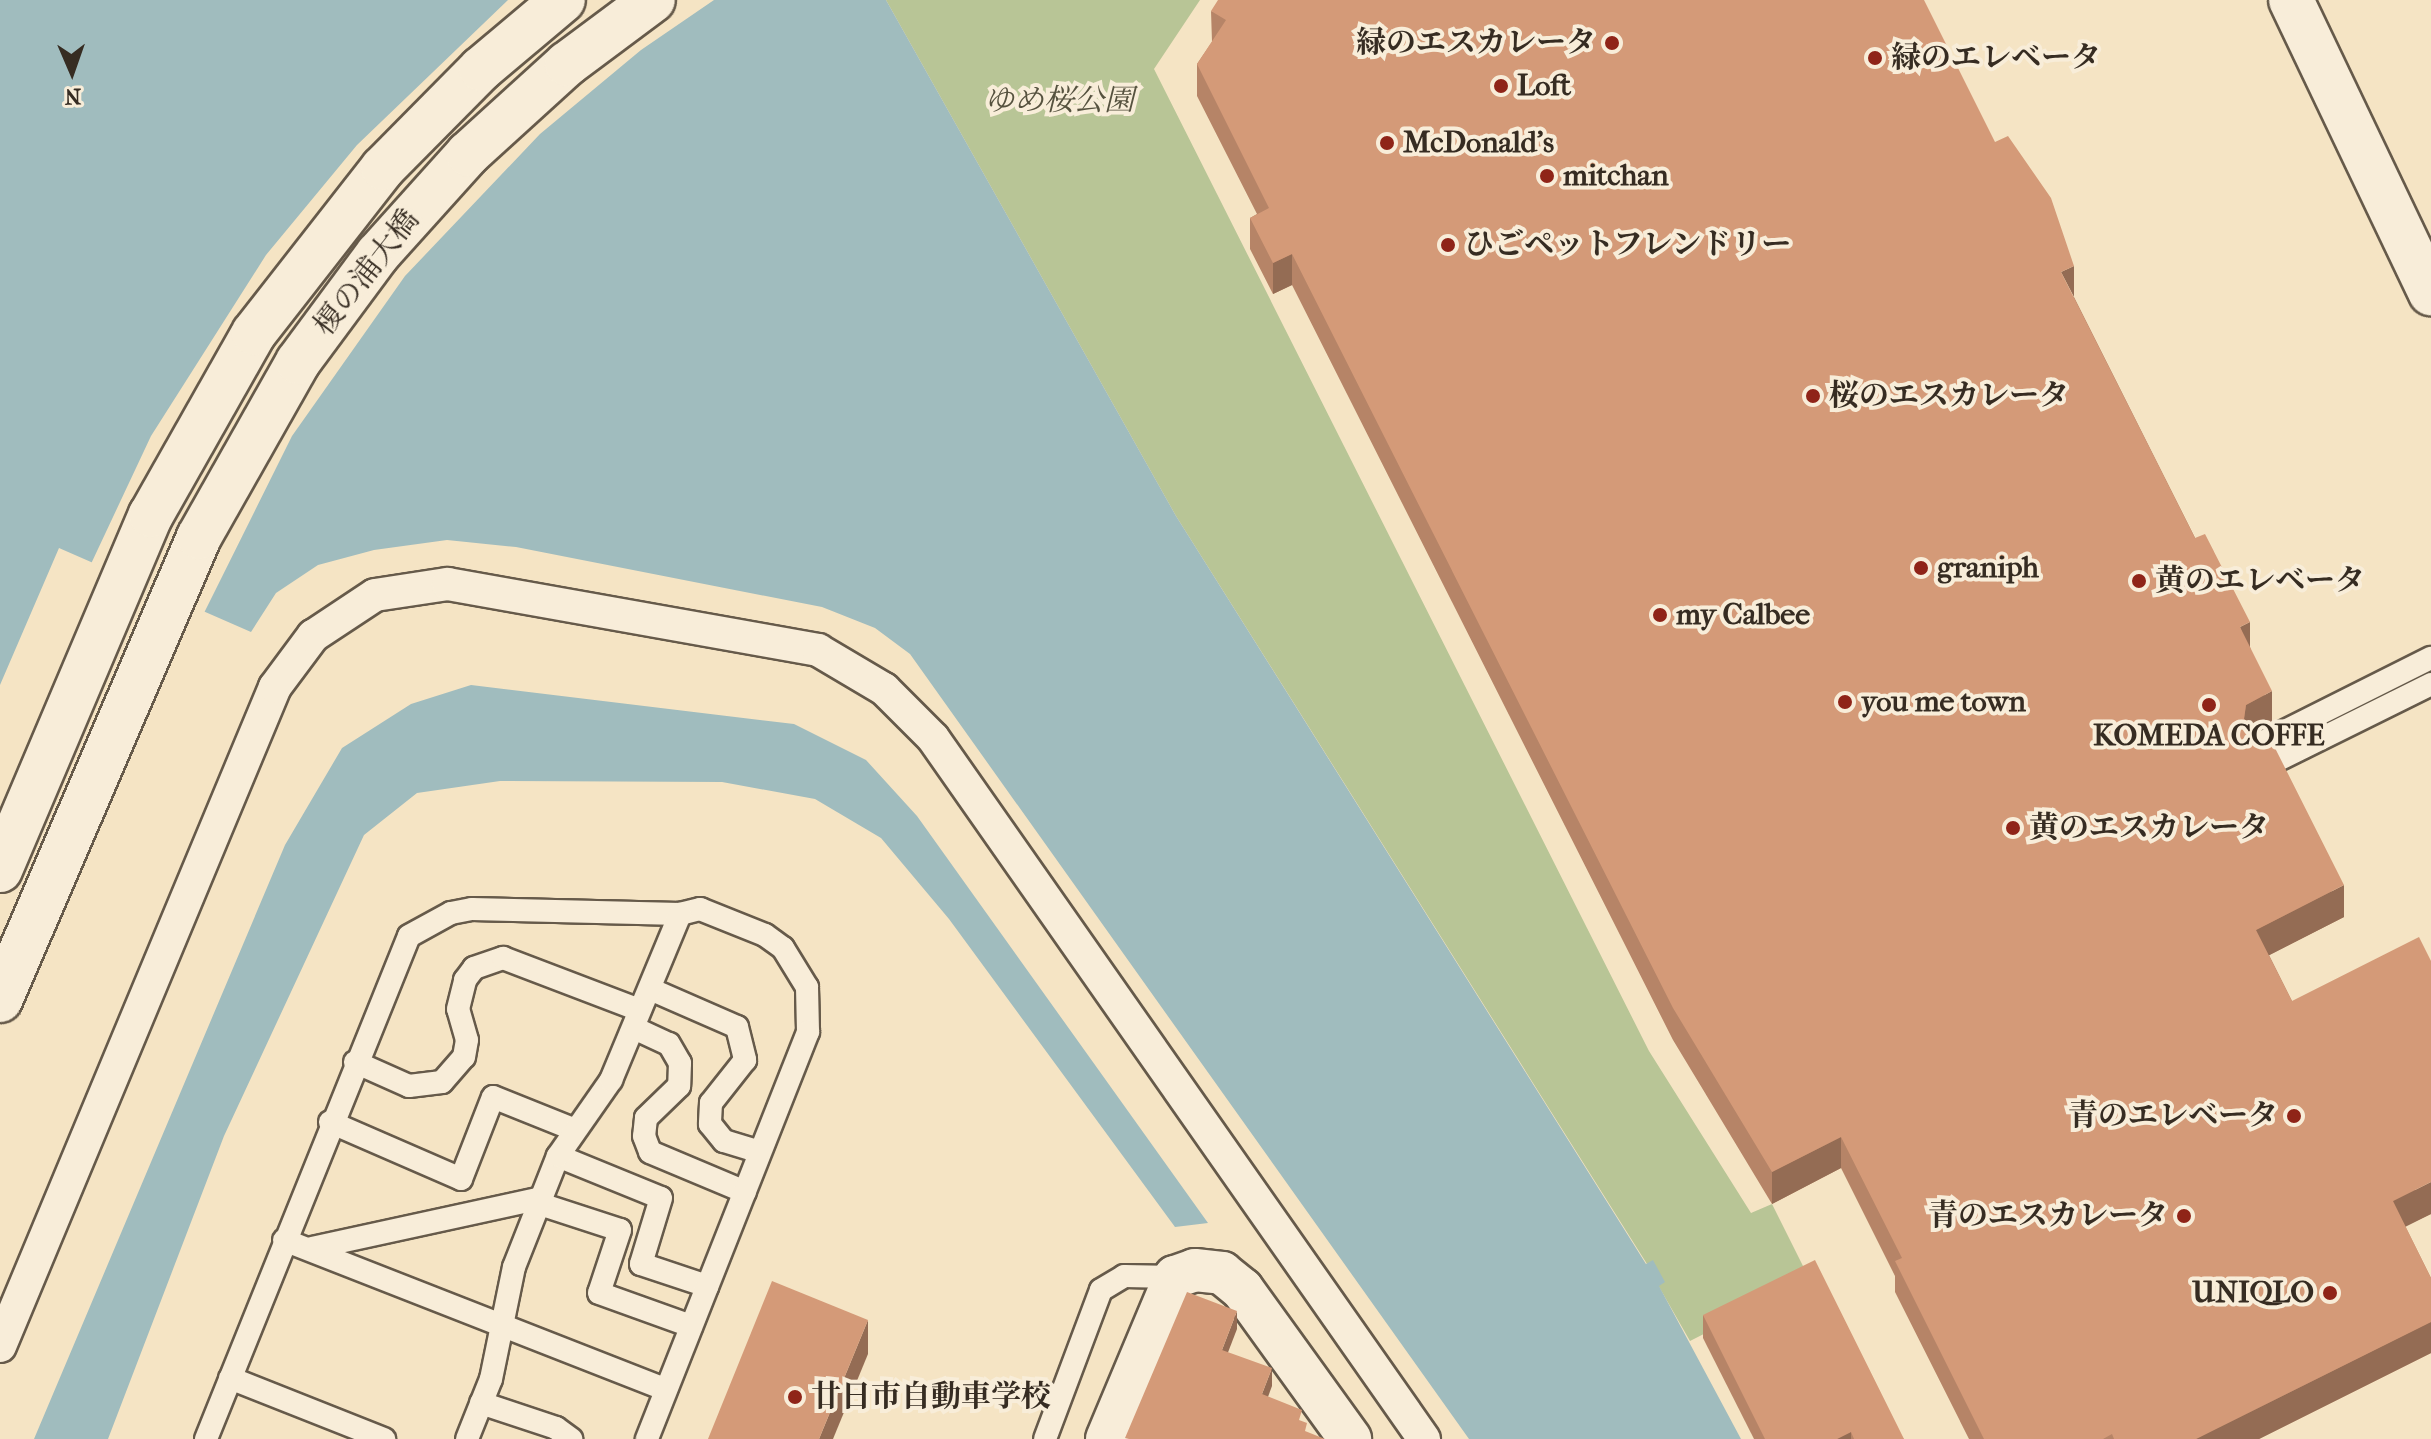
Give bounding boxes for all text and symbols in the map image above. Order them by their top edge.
place label: 緑のエスカレータ [1356,25,1596,61]
north arrow [32,32,112,112]
marker: 緑のエスカレータ [1603,34,1621,52]
place label: 緑のエレベータ [1891,40,2101,76]
marker: 緑のエレベータ [1866,49,1884,67]
place label: Loft [1517,68,1571,104]
marker: Loft [1492,77,1510,95]
text: N [64,83,82,109]
park label: ゆめ桜公園 [984,83,1134,119]
place label: McDonald's [1403,125,1554,161]
marker: McDonald's [1378,134,1396,152]
place label: mitchan [1563,158,1669,194]
marker: mitchan [1538,167,1556,185]
street label: 榎の浦大橋 [307,203,427,343]
place label: ひごペットフレンドリー [1464,227,1794,263]
marker: ひごペットフレンドリー [1439,236,1457,254]
place label: 桜のエスカレータ [1829,378,2069,414]
marker: 桜のエスカレータ [1804,387,1822,405]
place label: graniph [1937,550,2039,586]
marker: graniph [1912,559,1930,577]
place label: 黄のエレベータ [2155,563,2365,599]
marker: 黄のエレベータ [2130,572,2148,590]
place label: my Calbee [1676,597,1810,633]
marker: my Calbee [1651,606,1669,624]
place label: you me town [1861,684,2026,720]
marker: you me town [1836,693,1854,711]
marker: KOMEDA COFFE [2200,696,2218,714]
place label: KOMEDA COFFE [2093,718,2325,754]
place label: 黄のエスカレータ [2029,810,2269,846]
marker: 黄のエスカレータ [2004,819,2022,837]
place label: 青のエレベータ [2068,1098,2278,1134]
marker: 青のエレベータ [2285,1107,2303,1125]
place label: 青のエスカレータ [1928,1198,2168,1234]
marker: 青のエスカレータ [2175,1207,2193,1225]
place label: UNIQLO [2192,1275,2314,1311]
marker: UNIQLO [2321,1284,2339,1302]
place label: 廿日市自動車学校 [811,1379,1051,1415]
marker: 廿日市自動車学校 [786,1388,804,1406]

